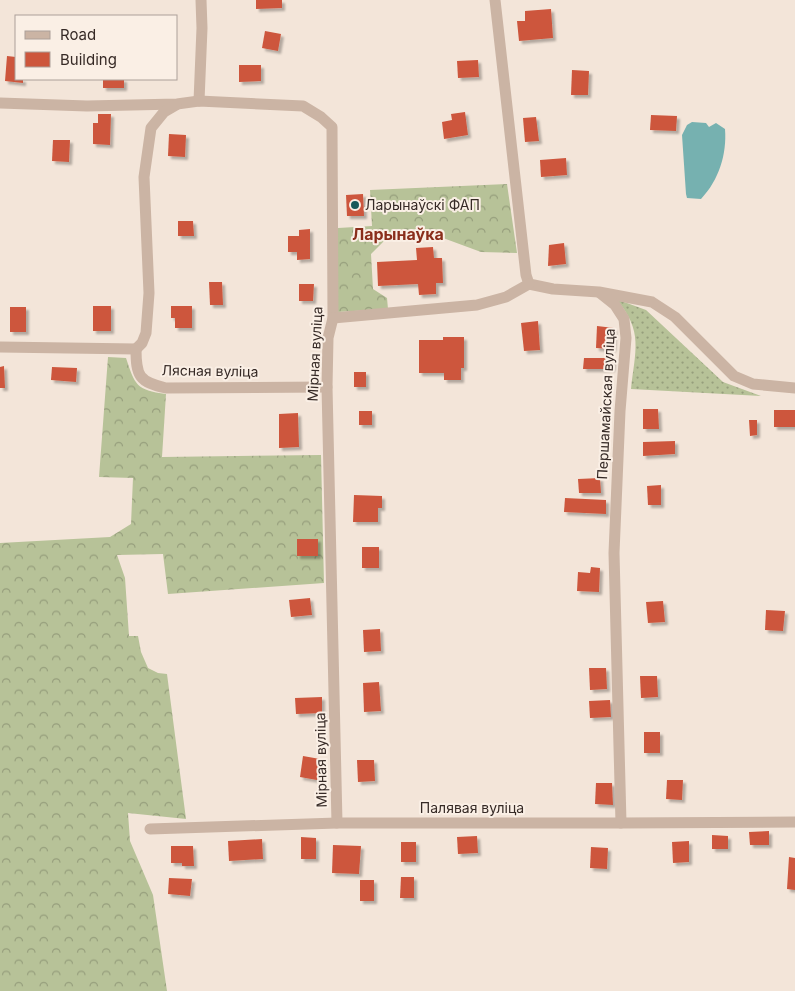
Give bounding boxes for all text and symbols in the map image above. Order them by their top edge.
legend [15,15,178,80]
text: Road [60,25,96,44]
text: Building [60,50,117,69]
place label: Ларынаўскі ФАП [365,196,480,213]
marker: Ларынаўскі ФАП [349,199,361,211]
district label: Ларынаўка [352,224,444,244]
street label: Мірная вуліца [304,306,325,402]
street label: Першамайская вуліца [593,328,618,480]
street label: Лясная вуліца [161,361,259,380]
street label: Мірная вуліца [311,712,330,808]
street label: Палявая вуліца [420,799,524,816]

